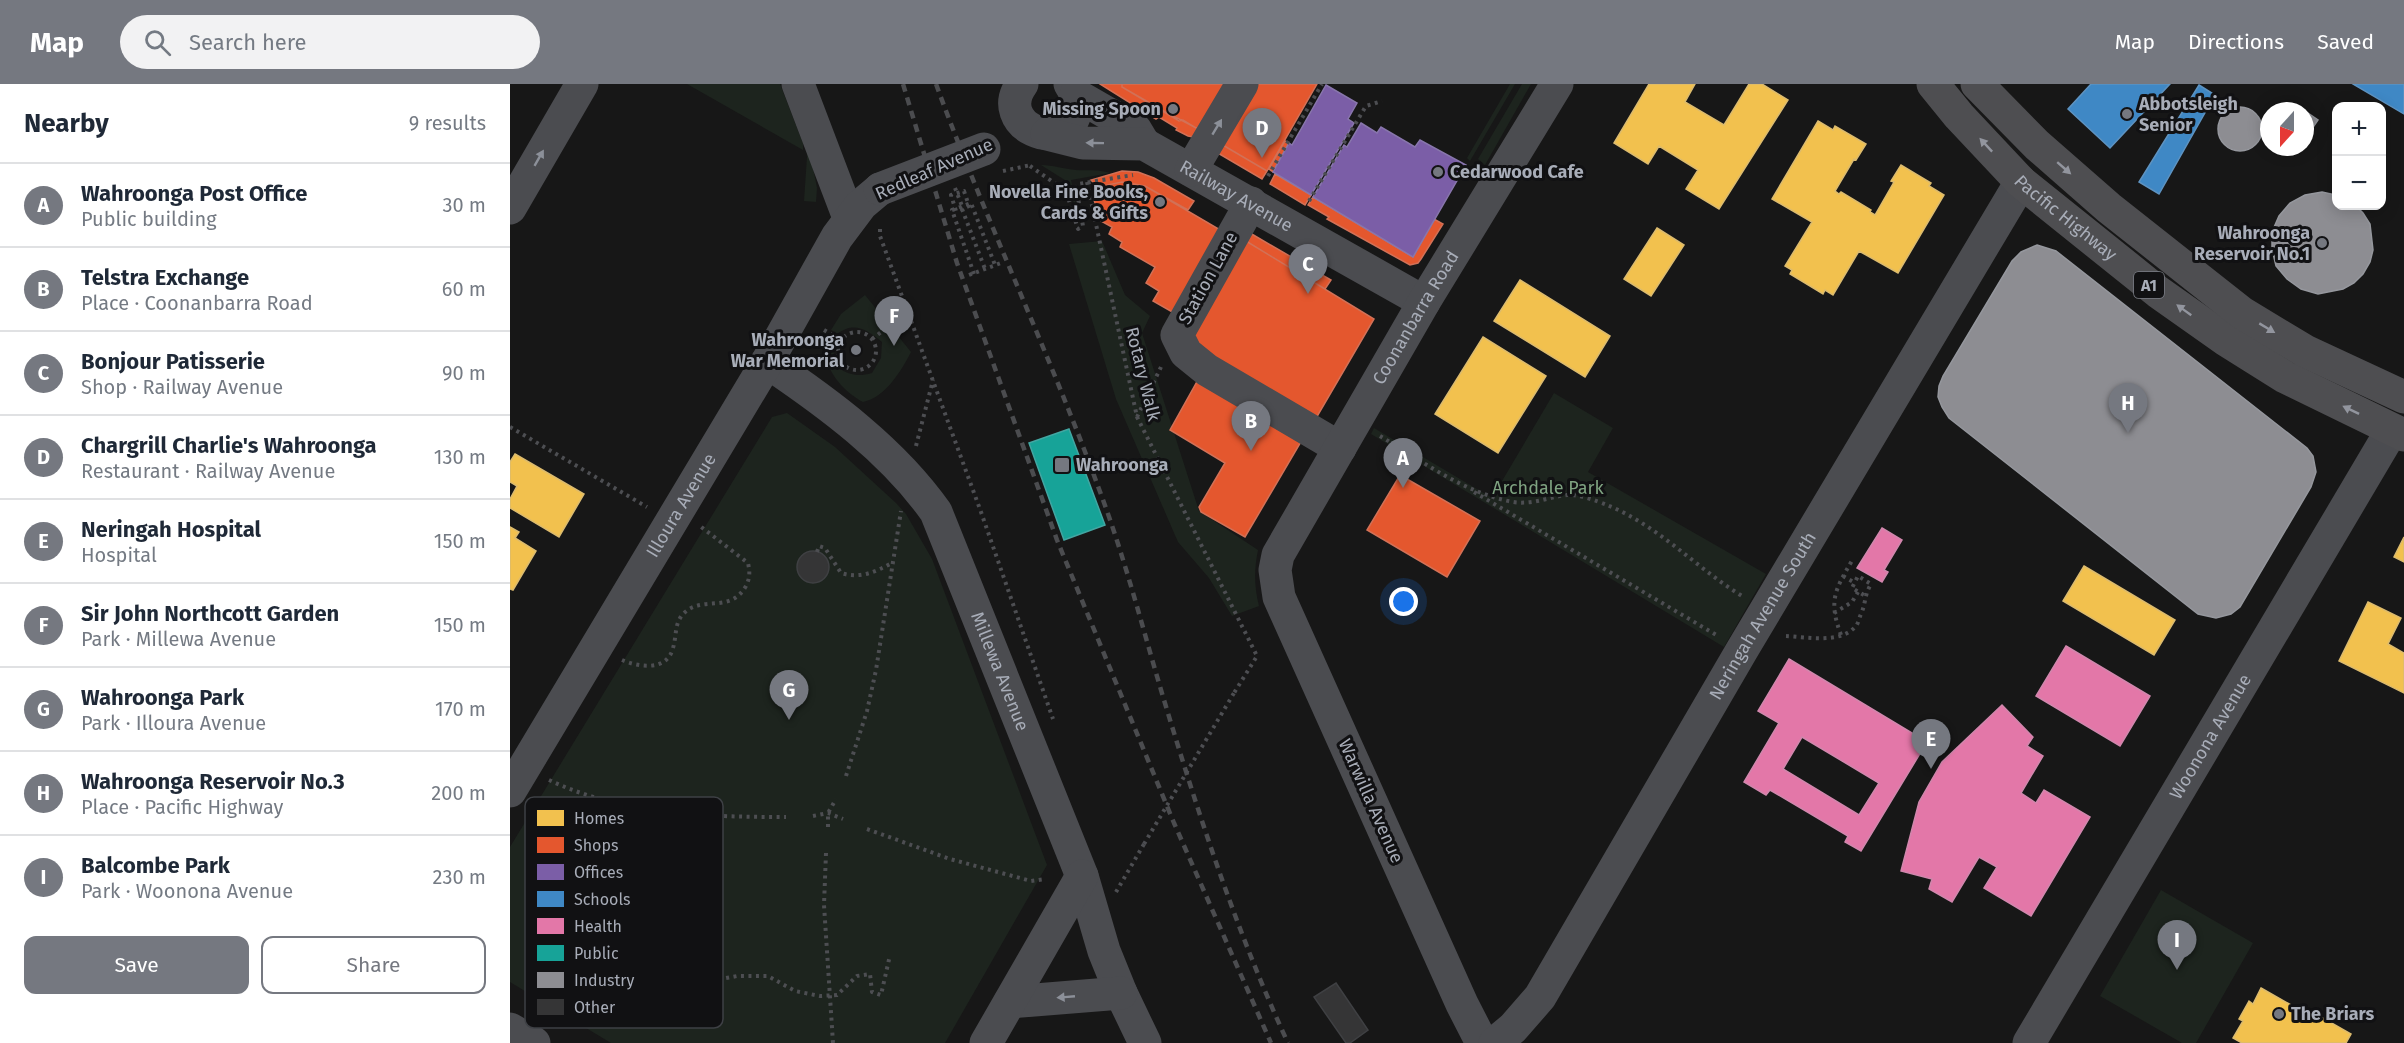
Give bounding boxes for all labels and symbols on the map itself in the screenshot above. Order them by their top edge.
place label: Abbotsleigh Senior [2138,93,2238,136]
place label: Missing Spoon [1042,98,1161,120]
marker: Missing Spoon [1166,102,1180,116]
north arrow [2260,102,2314,156]
marker: Abbotsleigh Senior [2120,107,2134,121]
pin: D [1242,109,1281,158]
one-way arrow [1211,119,1222,135]
street label: Redleaf Avenue [872,133,996,205]
one-way arrow [1085,138,1104,148]
one-way arrow [1979,138,1993,153]
one-way arrow [534,149,544,166]
street label: Railway Avenue [1176,155,1297,237]
place label: Cedarwood Cafe [1450,161,1584,183]
one-way arrow [2056,162,2072,175]
marker: Cedarwood Cafe [1431,165,1445,179]
street label: Pacific Highway [2009,171,2121,266]
place label: Novella Fine Books, Cards & Gifts [989,181,1148,224]
marker: Novella Fine Books, Cards & Gifts [1153,195,1167,209]
place label: Wahroonga Reservoir No.1 [2194,222,2310,265]
street label: Station Lane [1174,228,1242,328]
marker: Wahroonga Reservoir No.1 [2315,236,2329,250]
pin: C [1288,244,1328,294]
street label: Coonanbarra Road [1368,247,1464,388]
road number: A1 [2134,272,2164,298]
pin: F [874,296,914,346]
one-way arrow [2176,304,2192,316]
one-way arrow [2259,322,2275,333]
street label: Rotary Walk [1121,325,1166,424]
place label: Wahroonga War Memorial [731,329,845,372]
marker: Wahroonga War Memorial [849,343,863,357]
pin: H [2108,384,2148,433]
pin: B [1232,402,1270,451]
one-way arrow [2342,405,2359,415]
pin: A [1384,438,1422,488]
street label: Illoura Avenue [642,449,721,561]
place label: Wahroonga [1076,454,1169,476]
marker: Wahroonga [1053,456,1071,474]
park label: Archdale Park [1492,477,1605,499]
street label: Neringah Avenue South [1704,528,1821,704]
your location [1389,587,1418,616]
street label: Millewa Avenue [966,609,1034,734]
pin: G [770,670,808,720]
street label: Woonona Avenue [2165,670,2256,803]
pin: E [1912,720,1950,769]
street label: Warwilla Avenue [1334,735,1408,867]
legend [525,797,723,1028]
text: Homes [574,809,624,828]
text: Shops [574,836,618,855]
text: Offices [574,863,623,882]
text: Schools [574,890,631,909]
text: Health [574,917,622,936]
pin: I [2158,920,2196,970]
text: Public [574,944,619,963]
text: Industry [574,971,634,990]
one-way arrow [1056,992,1075,1002]
text: Other [574,998,616,1017]
place label: The Briars [2291,1003,2375,1025]
marker: The Briars [2272,1007,2286,1021]

